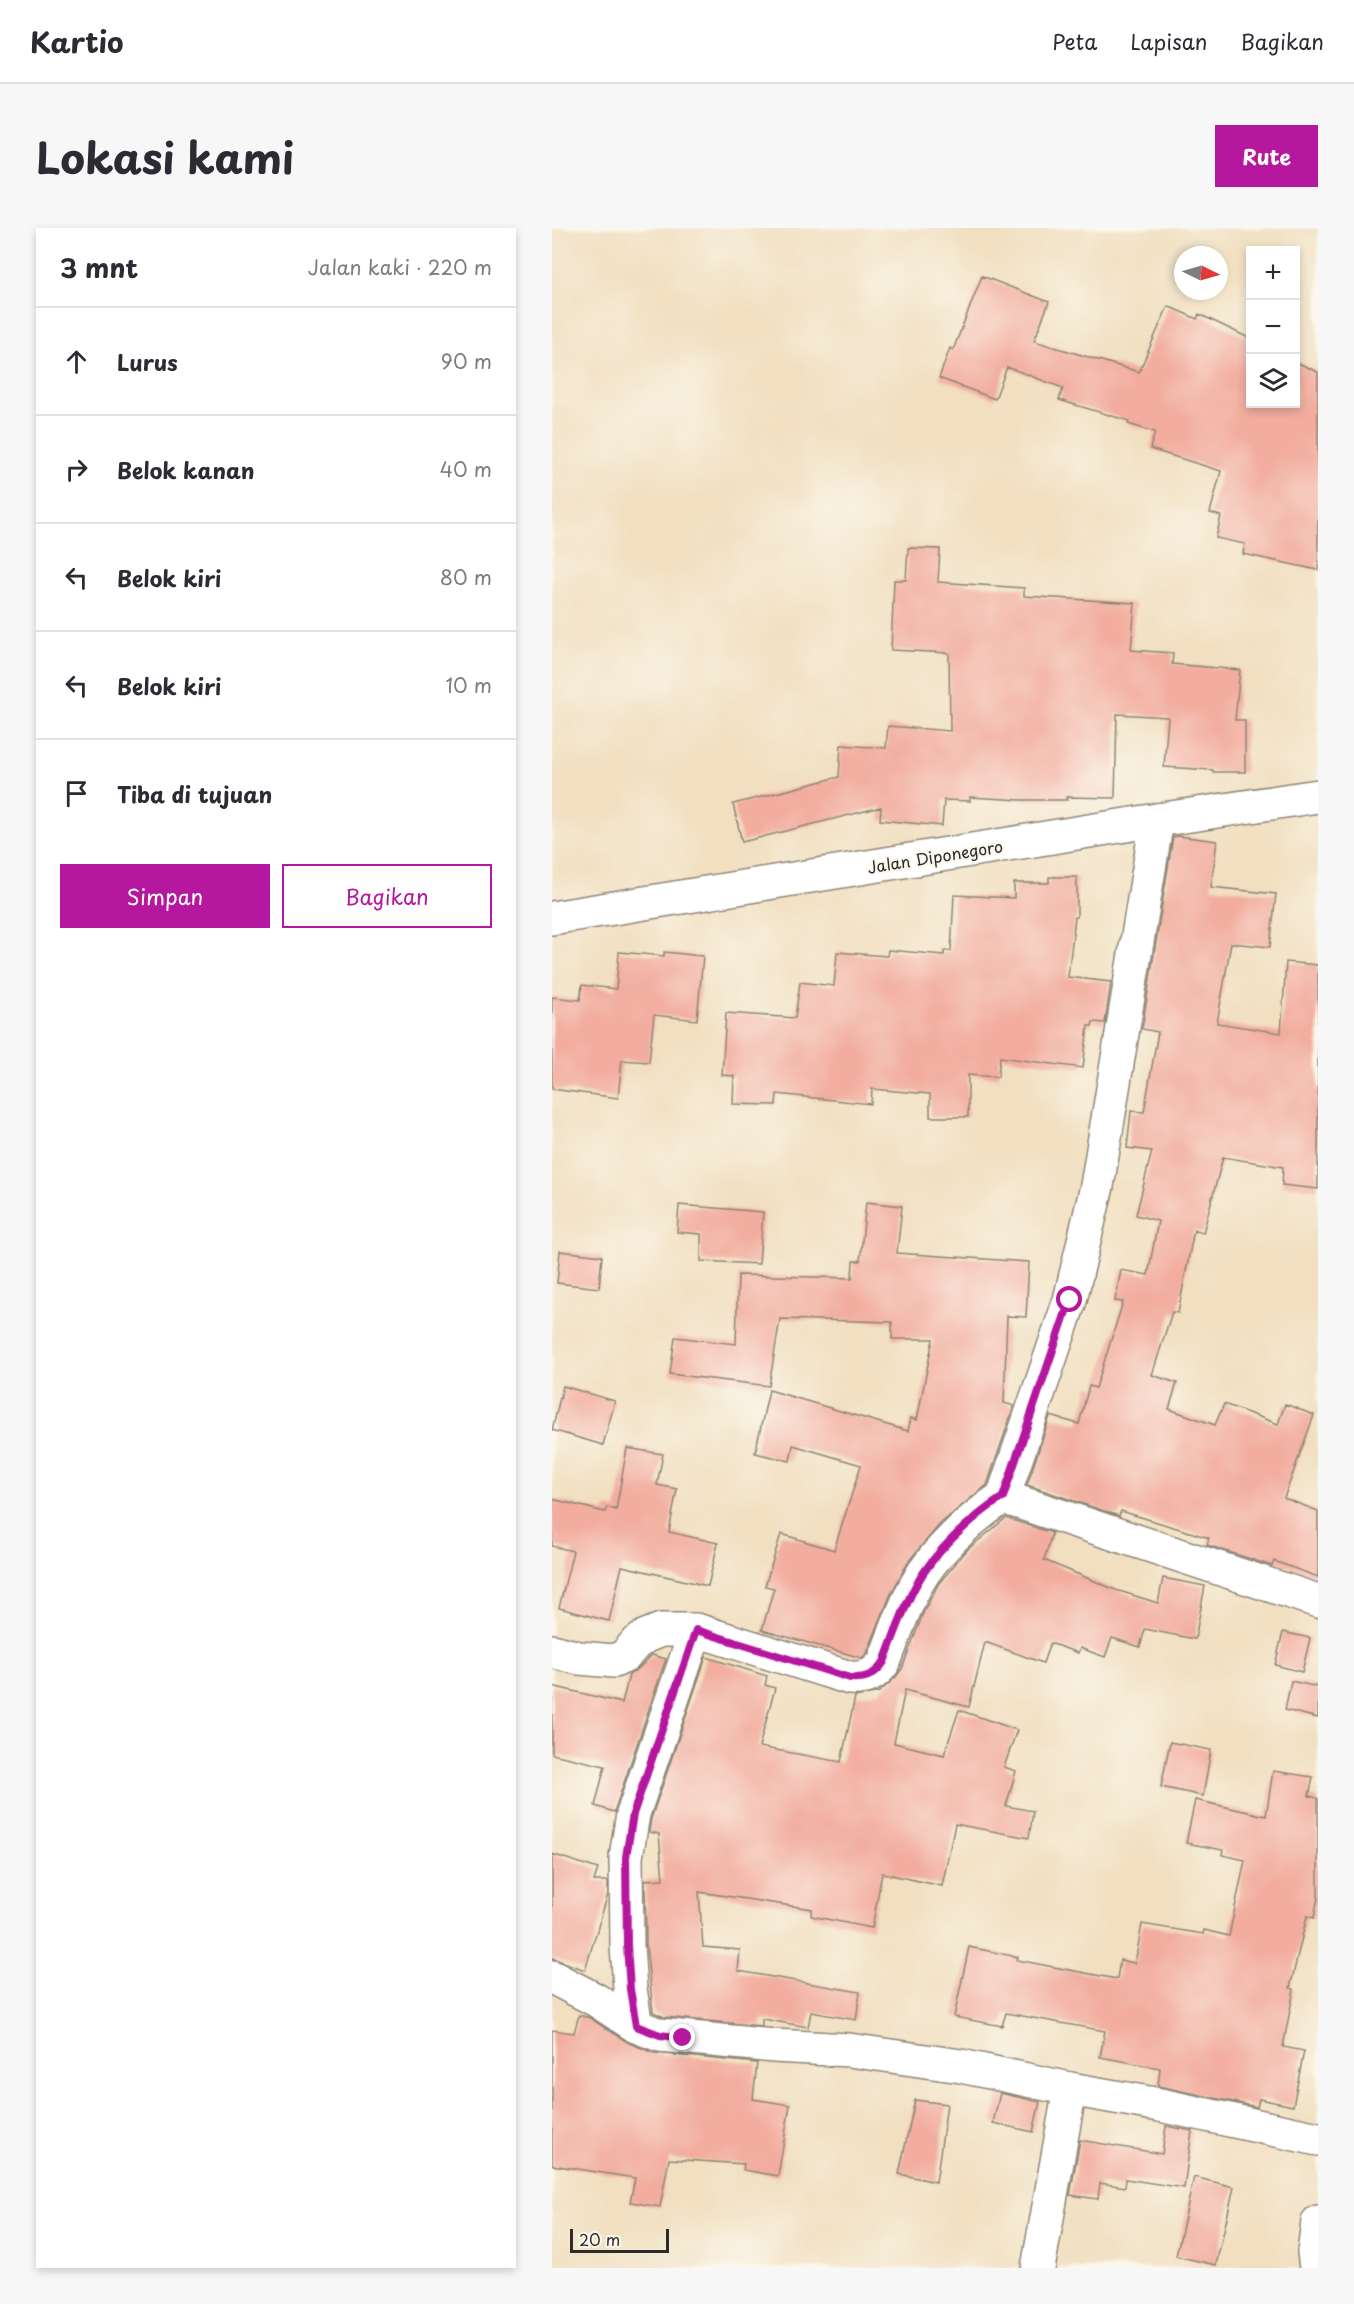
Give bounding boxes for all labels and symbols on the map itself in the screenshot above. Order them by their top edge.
north arrow [1174,246,1228,300]
street label: Jalan Diponegoro [865,833,1005,879]
route start [1056,1286,1082,1312]
route end [669,2024,695,2050]
scale bar [570,2226,669,2254]

